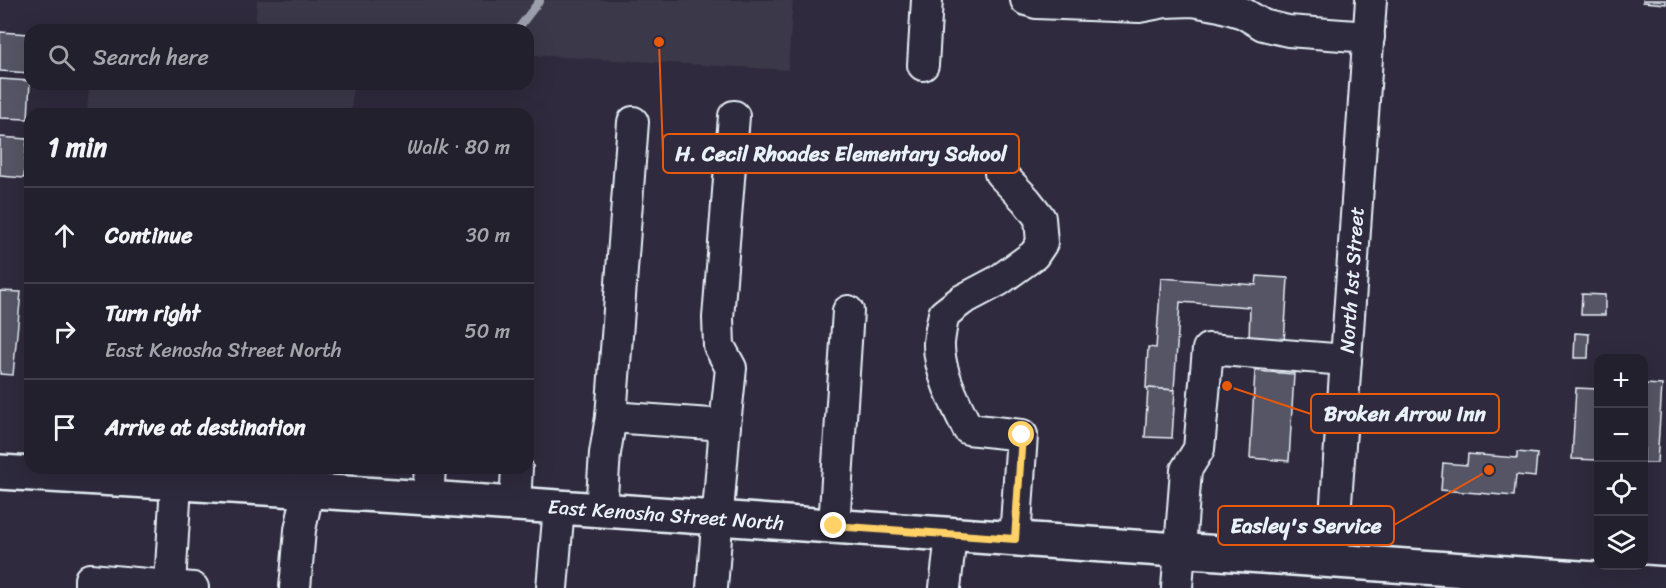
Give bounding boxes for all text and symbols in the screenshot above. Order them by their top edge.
search box [24,24,534,90]
text: Search here [93,38,209,77]
icon: search [45,41,78,74]
text: 1 min [48,124,107,170]
text: Walk · 80 m [407,130,510,165]
callout: H. Cecil Rhoades Elementary School [663,134,1019,173]
text: H. Cecil Rhoades Elementary School [674,135,1008,173]
street label: North 1st Street [1329,205,1375,354]
text: Continue [105,216,193,255]
text: 30 m [466,218,510,253]
icon: ahead [48,219,81,252]
text: Turn right [105,294,200,333]
text: 50 m [465,314,510,349]
icon: right [48,315,81,348]
text: East Kenosha Street North [105,333,342,368]
map controls [1594,354,1648,570]
button: + [1594,354,1648,408]
callout: Broken Arrow Inn [1311,394,1499,433]
text: Broken Arrow Inn [1324,395,1487,433]
text: Arrive at destination [105,408,306,447]
button: − [1594,408,1648,462]
icon: arrive [48,411,81,444]
route start [1008,421,1034,447]
button: locate [1594,462,1648,516]
street label: East Kenosha Street North [547,489,785,541]
callout: Easley's Service [1218,506,1394,545]
text: Easley's Service [1230,507,1382,545]
route end [820,512,846,538]
button: layers [1594,516,1648,570]

